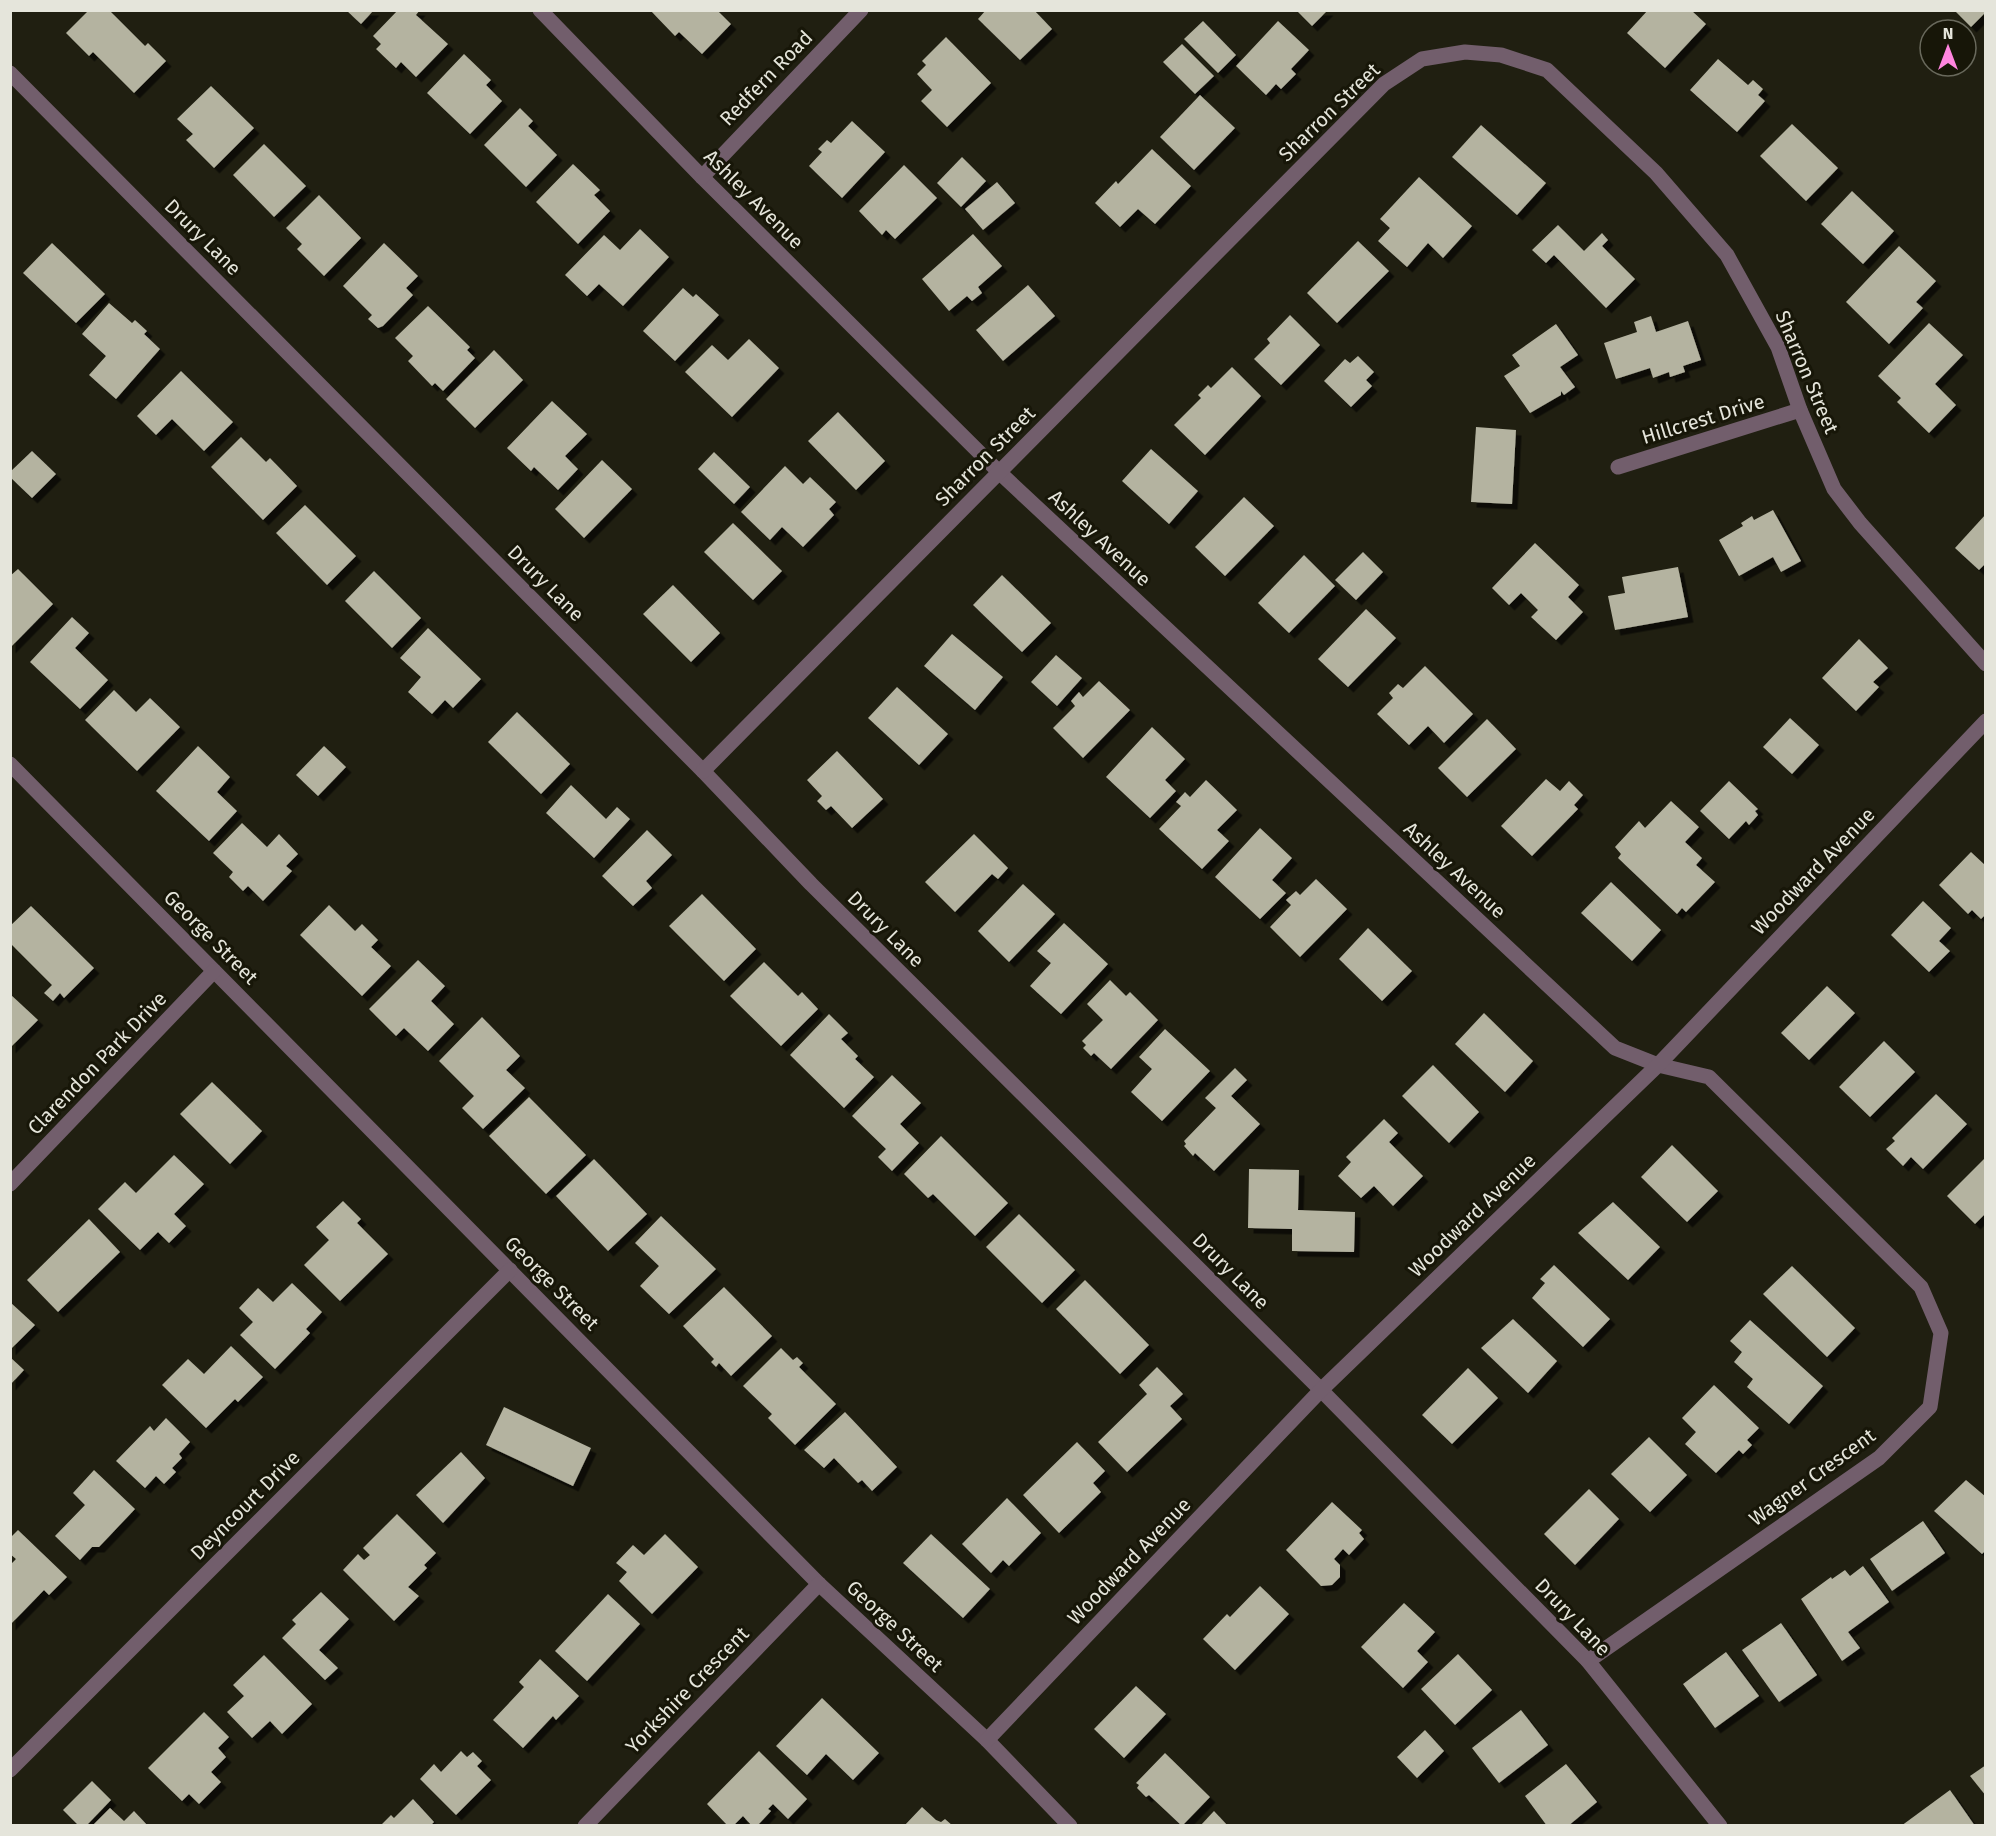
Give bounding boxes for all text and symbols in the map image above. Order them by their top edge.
north arrow [1918,18,1978,78]
text: N [1943,24,1953,43]
street label: Redfern Road [715,25,817,131]
street label: Sharron Street [1273,57,1385,166]
street label: Ashley Avenue [699,144,809,254]
street label: Drury Lane [160,194,246,280]
street label: Sharron Street [1770,307,1844,438]
street label: Hillcrest Drive [1639,389,1767,449]
street label: Sharron Street [930,401,1040,511]
street label: Ashley Avenue [1044,485,1156,591]
street label: Drury Lane [503,540,589,626]
street label: Woodward Avenue [1746,802,1880,940]
street label: Ashley Avenue [1399,817,1511,923]
street label: George Street [159,885,264,990]
street label: Drury Lane [843,886,929,972]
street label: Clarendon Park Drive [23,986,171,1140]
street label: Woodward Avenue [1403,1148,1541,1282]
street label: Drury Lane [1188,1228,1274,1314]
street label: George Street [500,1231,605,1336]
street label: Wagner Crescent [1744,1423,1880,1531]
street label: Deyncourt Drive [185,1445,305,1565]
street label: Woodward Avenue [1062,1492,1196,1630]
street label: Drury Lane [1530,1573,1616,1661]
street label: George Street [842,1575,949,1677]
street label: Yorkshire Crescent [620,1621,754,1758]

